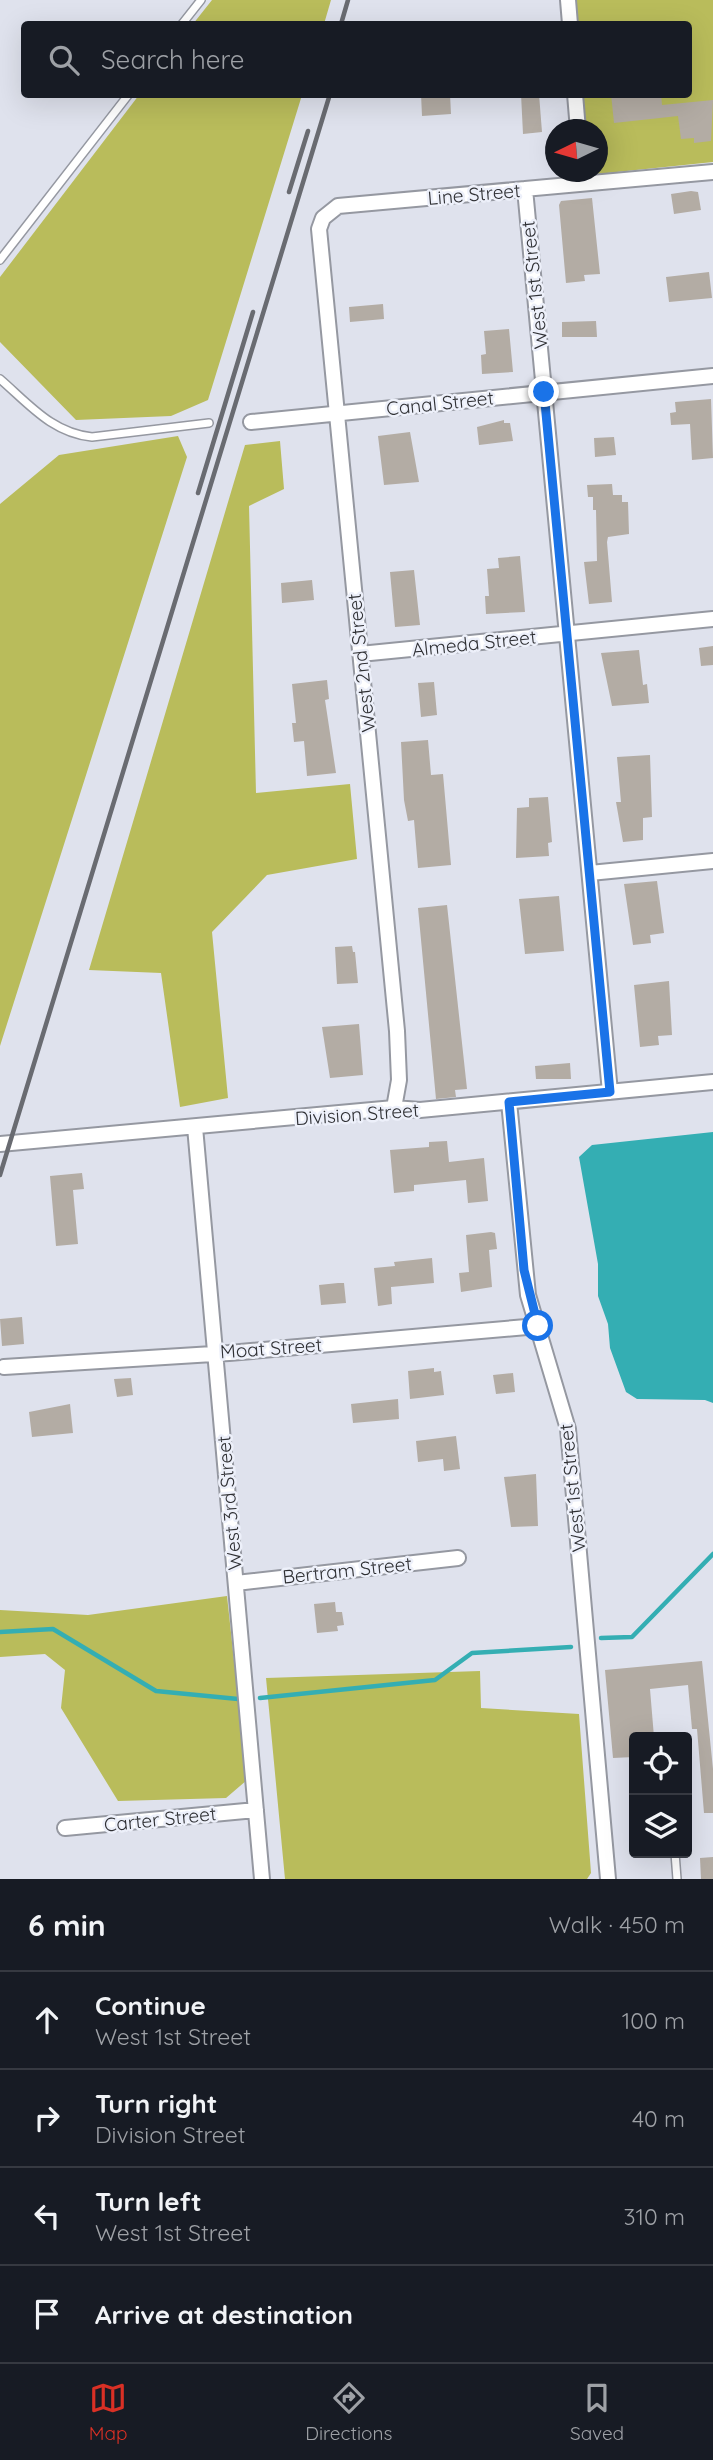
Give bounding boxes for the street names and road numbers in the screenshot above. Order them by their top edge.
street label: Line Street [427,178,521,210]
street label: West 1st Street [515,220,553,350]
street label: Canal Street [385,385,495,421]
street label: West 2nd Street [342,592,380,734]
street label: Almeda Street [411,625,537,661]
street label: Division Street [294,1098,420,1130]
street label: Moat Street [219,1332,323,1364]
street label: West 1st Street [553,1423,591,1553]
street label: West 3rd Street [211,1435,247,1571]
street label: Bertram Street [281,1551,413,1589]
street label: Carter Street [103,1801,217,1837]

